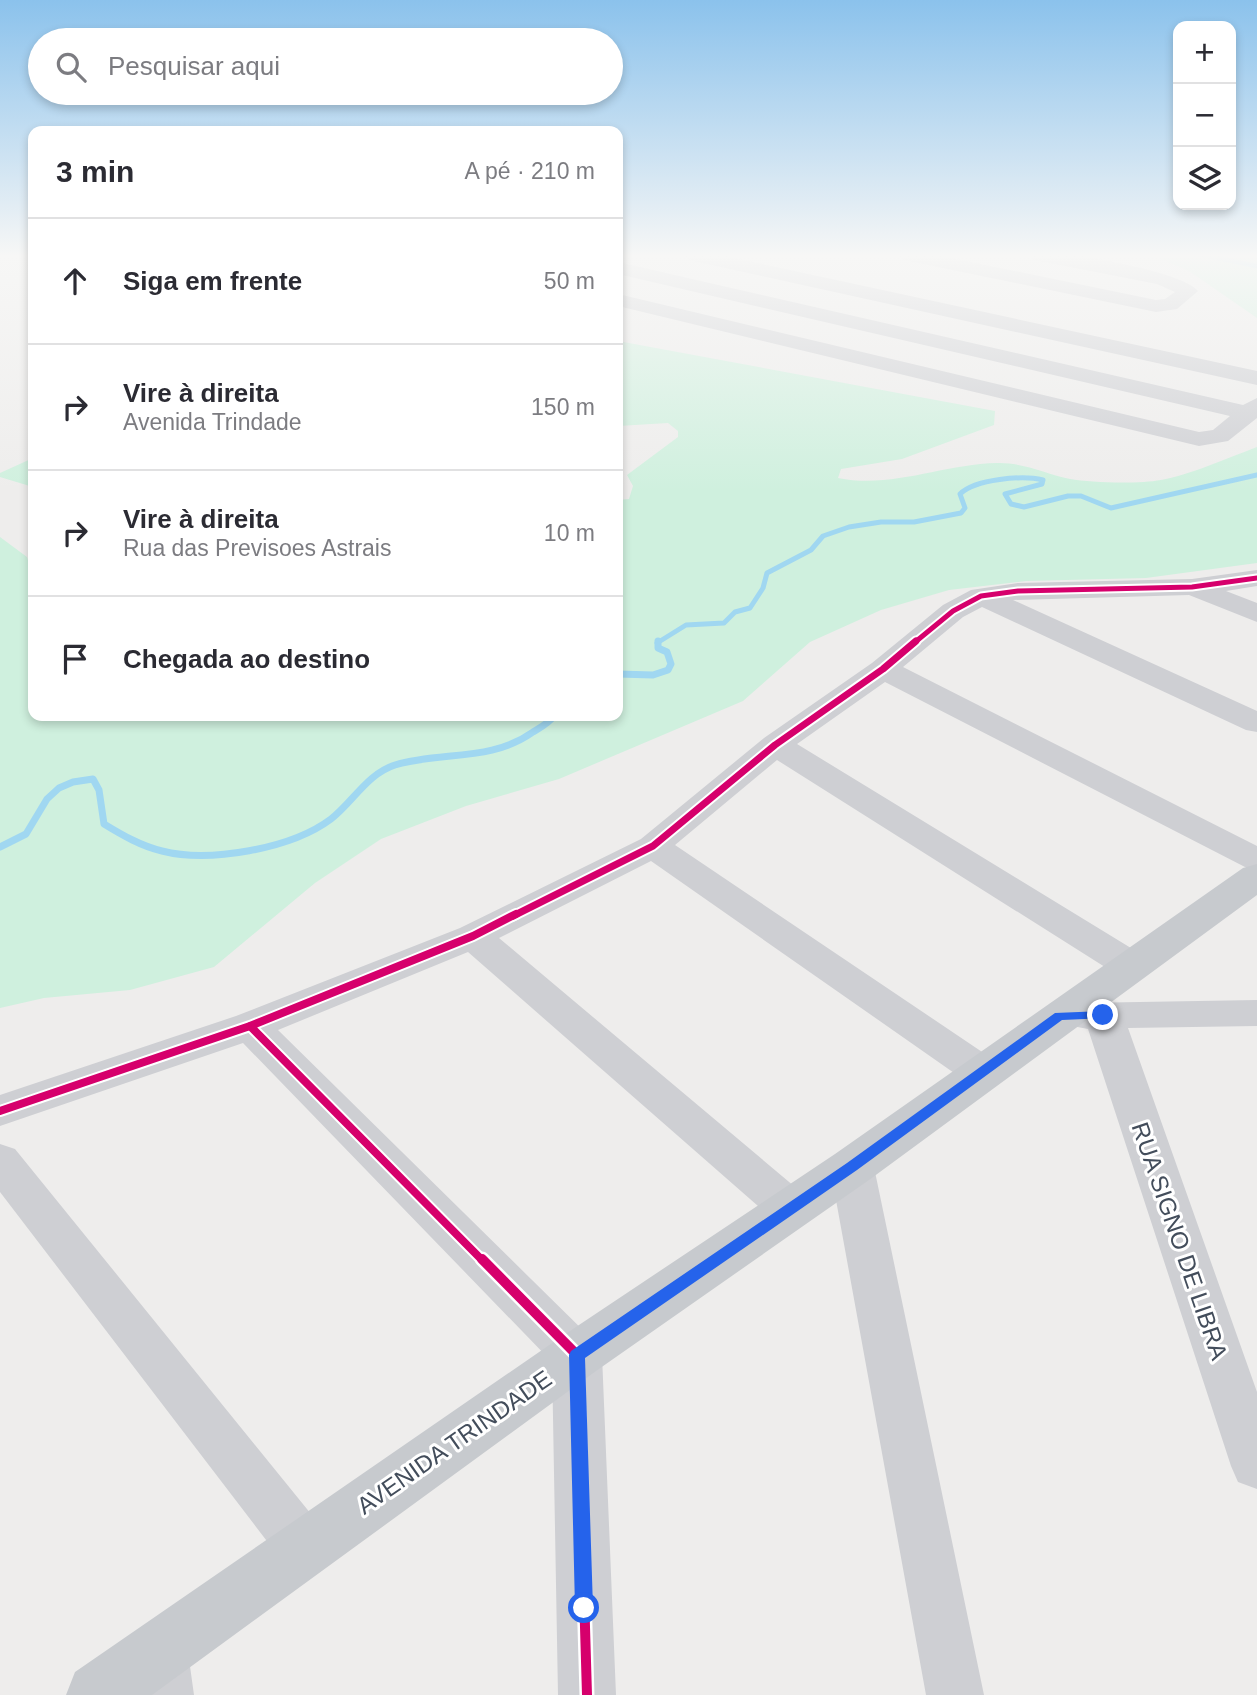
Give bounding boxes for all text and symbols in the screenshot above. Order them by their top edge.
map controls [1173,21,1236,210]
button: + [1173,21,1236,84]
search box [28,28,623,105]
icon: search [52,48,90,86]
text: Pesquisar aqui [108,51,280,81]
button: − [1173,84,1236,147]
button: layers [1173,147,1236,210]
text: 3 min [56,155,134,188]
text: A pé · 210 m [465,158,595,184]
icon: ahead [56,262,94,300]
text: Siga em frente [123,266,302,296]
text: 50 m [544,268,595,294]
text: Vire à direita [123,378,279,408]
icon: right [56,388,94,426]
text: 150 m [531,394,595,420]
text: Avenida Trindade [123,409,302,435]
text: Vire à direita [123,504,279,534]
icon: right [56,514,94,552]
text: 10 m [544,520,595,546]
text: Rua das Previsoes Astrais [123,535,391,561]
icon: arrive [56,640,94,678]
text: Chegada ao destino [123,644,370,674]
route end [1087,999,1118,1030]
street label: RUA SIGNO DE LIBRA [1127,1119,1233,1363]
street label: AVENIDA TRINDADE [352,1365,556,1519]
route start [568,1592,599,1623]

